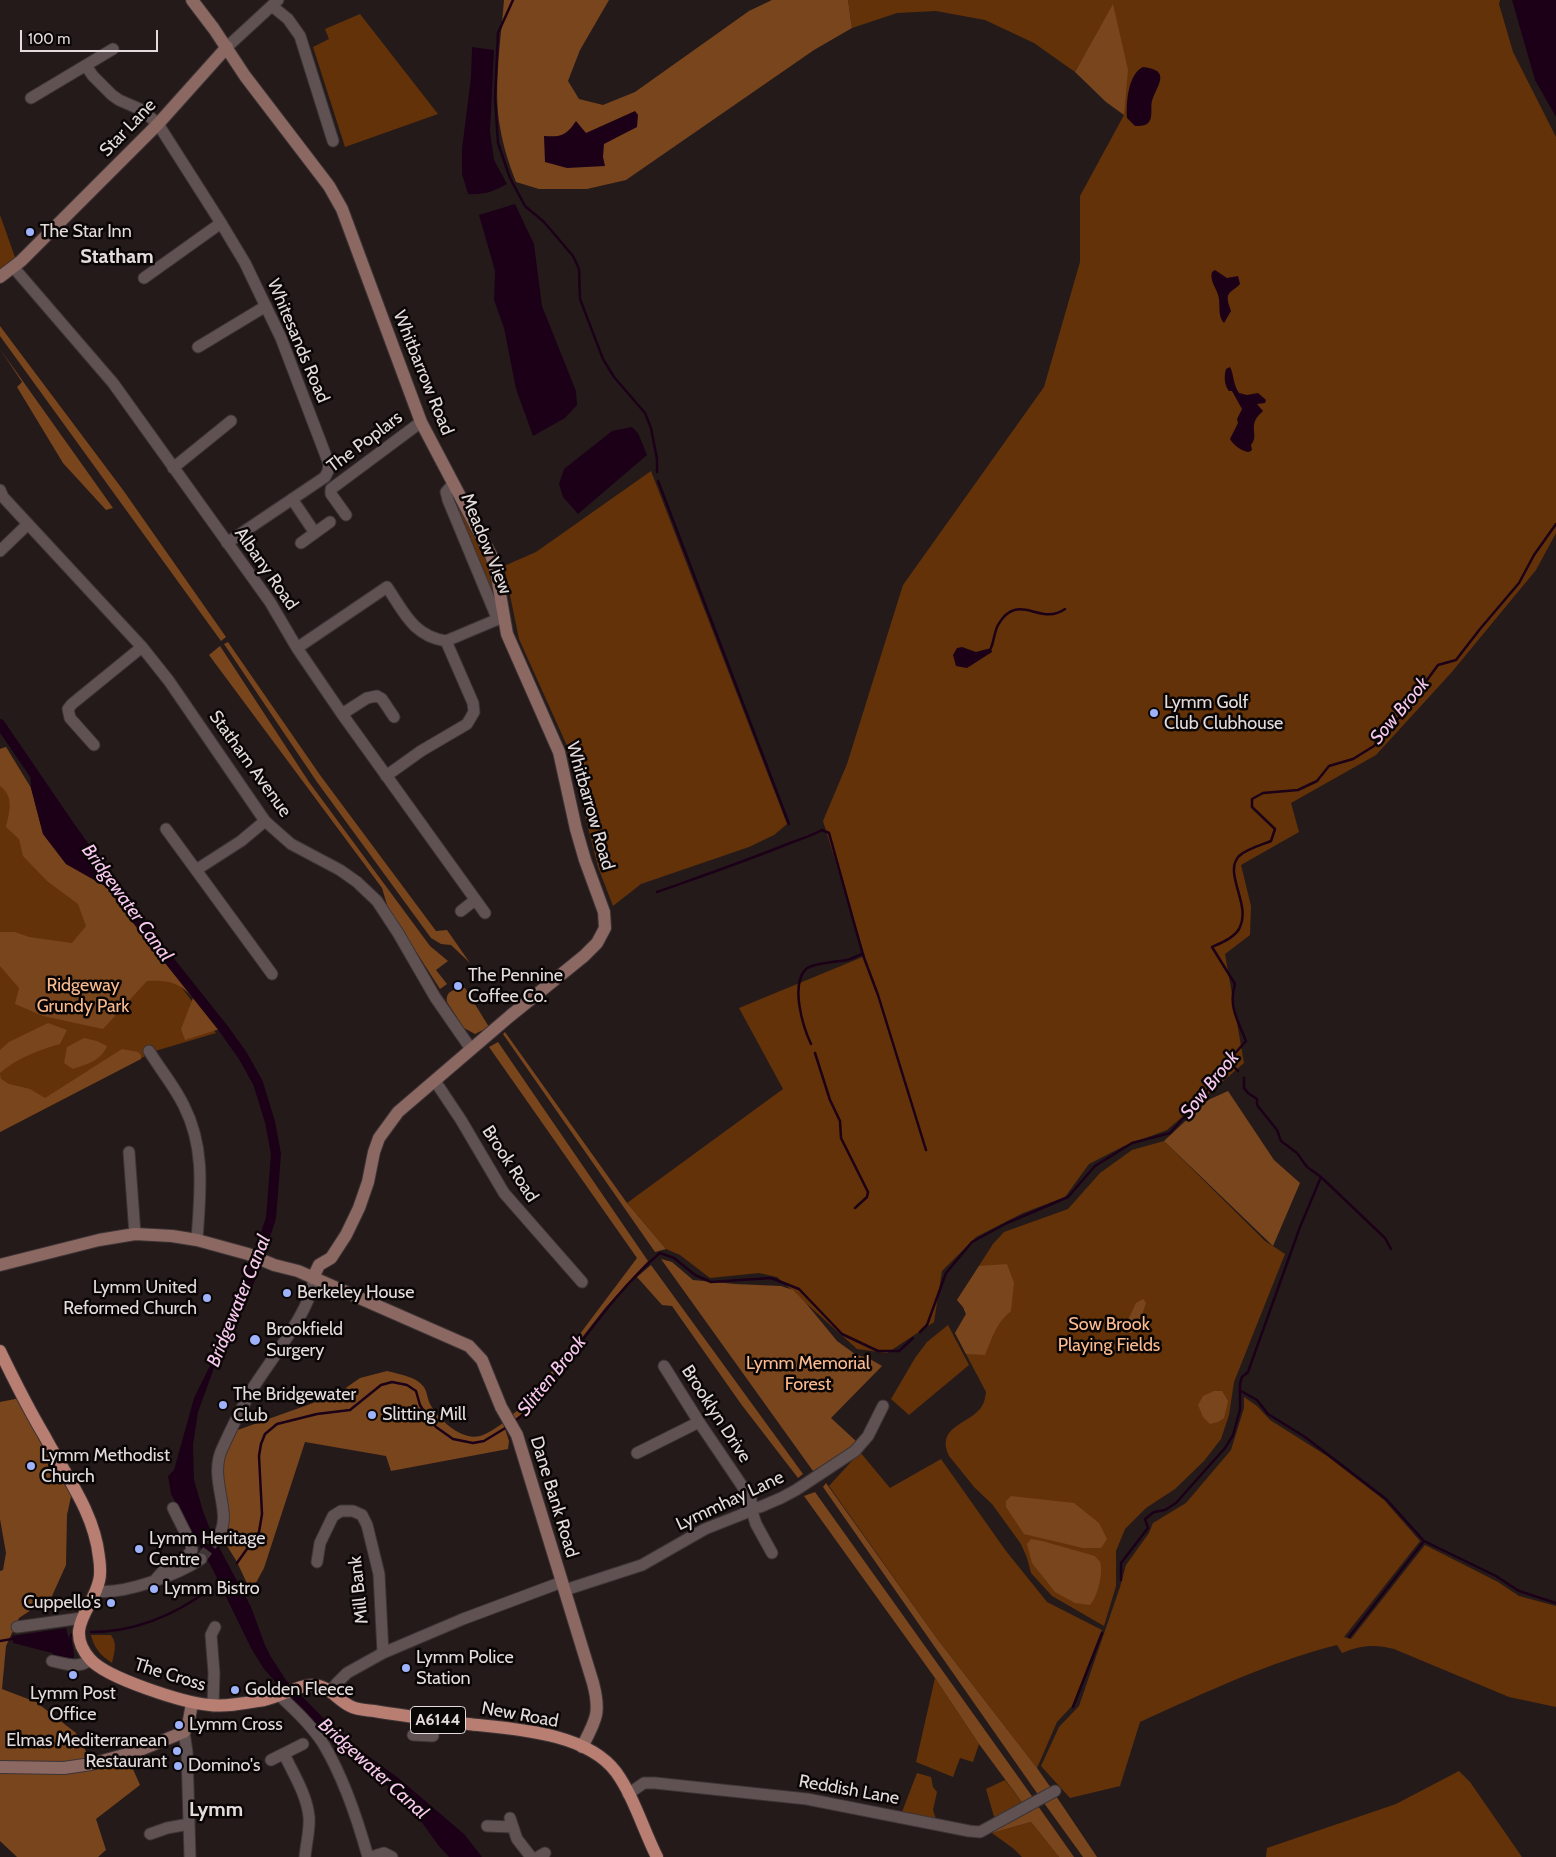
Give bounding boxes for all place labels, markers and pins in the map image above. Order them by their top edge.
place label: The Star Inn [40,221,132,243]
marker: The Star Inn [24,226,36,238]
place label: Lymm Golf Club Clubhouse [1164,692,1283,734]
marker: Lymm Golf Club Clubhouse [1148,707,1160,719]
place label: The Pennine Coffee Co. [468,965,563,1008]
marker: The Pennine Coffee Co. [452,980,464,992]
place label: Lymm United Reformed Church [63,1277,197,1320]
place label: Berkeley House [297,1282,414,1304]
marker: Berkeley House [281,1287,293,1299]
marker: Lymm United Reformed Church [201,1292,213,1304]
place label: Brookfield Surgery [266,1319,343,1362]
marker: Brookfield Surgery [248,1333,262,1347]
place label: The Bridgewater Club [233,1384,356,1426]
marker: The Bridgewater Club [217,1399,229,1411]
place label: Slitting Mill [382,1404,466,1426]
marker: Slitting Mill [366,1409,378,1421]
place label: Lymm Methodist Church [41,1445,170,1488]
marker: Lymm Methodist Church [25,1460,37,1472]
place label: Lymm Heritage Centre [149,1528,265,1570]
marker: Lymm Heritage Centre [133,1543,145,1555]
place label: Lymm Bistro [164,1578,260,1600]
marker: Lymm Bistro [148,1583,160,1595]
place label: Cuppello's [23,1592,101,1614]
marker: Cuppello's [105,1597,117,1609]
place label: Lymm Police Station [416,1647,514,1690]
marker: Lymm Police Station [400,1662,412,1674]
marker: Lymm Post Office [67,1669,79,1681]
place label: Golden Fleece [245,1679,354,1701]
place label: Lymm Post Office [30,1683,116,1726]
marker: Golden Fleece [229,1684,241,1696]
place label: Lymm Cross [189,1714,283,1736]
marker: Lymm Cross [173,1719,185,1731]
place label: Elmas Mediterranean Restaurant [6,1730,167,1772]
marker: Elmas Mediterranean Restaurant [171,1745,183,1757]
place label: Domino's [188,1755,260,1777]
marker: Domino's [172,1760,184,1772]

